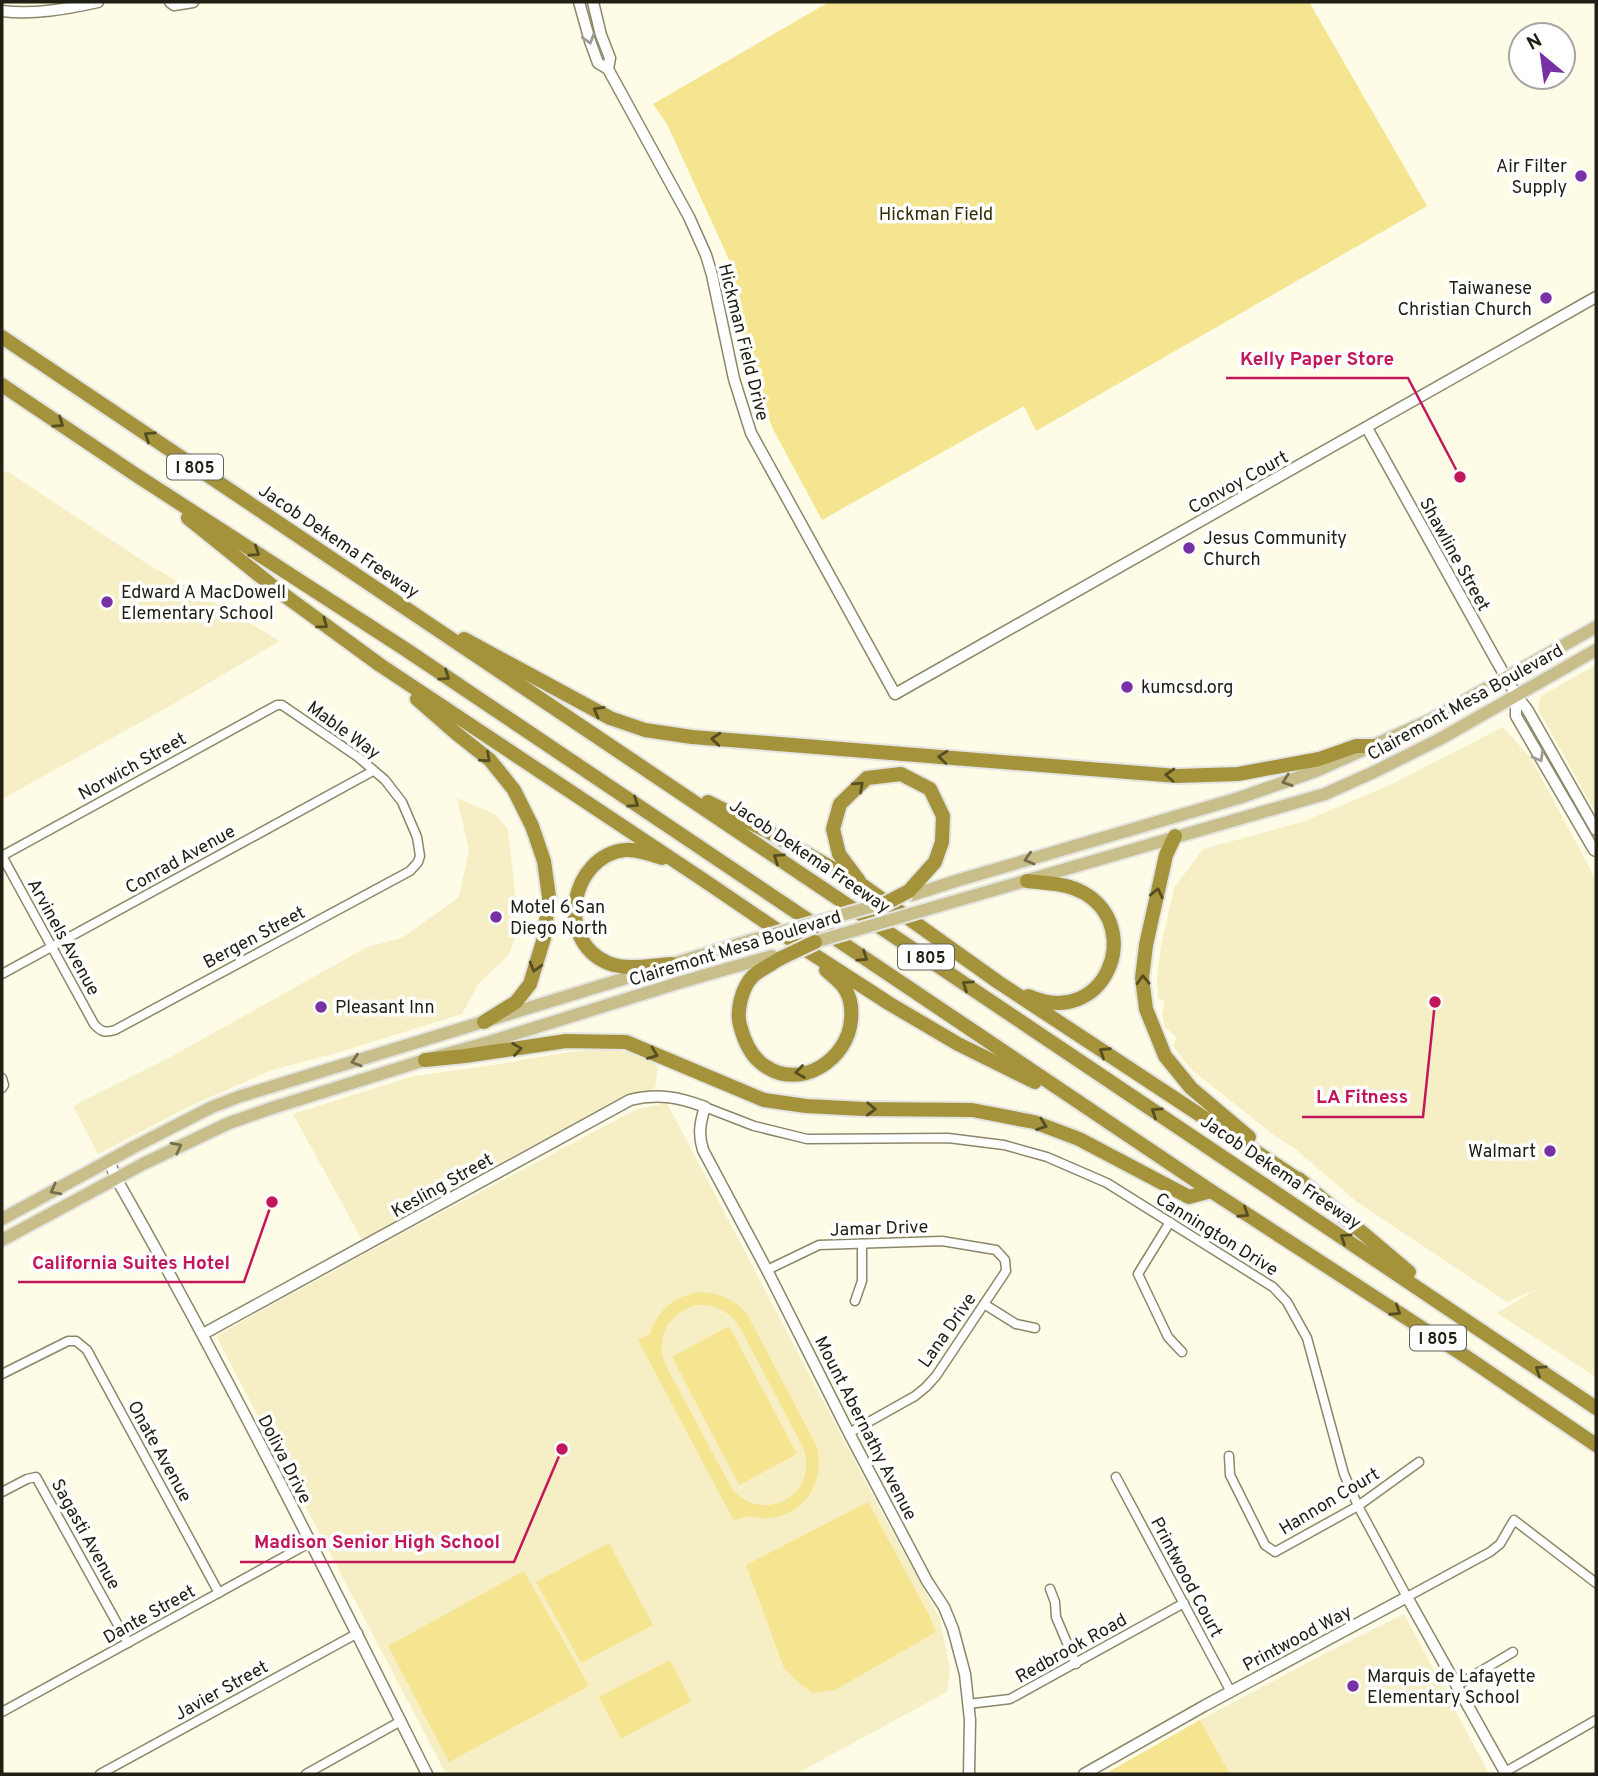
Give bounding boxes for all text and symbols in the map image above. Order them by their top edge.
north arrow [1507,21,1577,91]
text: N [1523,29,1547,57]
one-way arrow [581,32,596,44]
place label: Air Filter Supply [1496,156,1567,200]
marker: Air Filter Supply [1573,168,1589,184]
park label: Hickman Field [879,204,993,227]
street label: Hickman Field Drive [712,261,773,423]
place label: Taiwanese Christian Church [1397,278,1532,322]
marker: Taiwanese Christian Church [1538,290,1554,306]
callout: Kelly Paper Store [1226,338,1408,378]
text: Kelly Paper Store [1240,348,1394,372]
one-way arrow [51,415,64,428]
one-way arrow [144,432,157,444]
street label: Convoy Court [1185,446,1293,520]
road number: I 805 [167,454,223,480]
street label: Jacob Dekema Freeway [253,480,423,605]
street label: Shawline Street [1413,494,1494,616]
place label: Jesus Community Church [1203,528,1347,572]
marker: Jesus Community Church [1181,540,1197,556]
one-way arrow [247,543,260,556]
place label: Edward A MacDowell Elementary School [121,582,286,626]
marker: Edward A MacDowell Elementary School [99,594,115,610]
one-way arrow [315,616,328,628]
street label: Clairemont Mesa Boulevard [1364,640,1568,767]
one-way arrow [437,668,450,680]
place label: kumcsd.org [1141,677,1233,700]
marker: kumcsd.org [1119,679,1135,695]
street label: Mable Way [302,697,384,766]
one-way arrow [593,706,606,720]
street label: Norwich Street [75,728,191,806]
one-way arrow [711,732,722,747]
one-way arrow [478,750,491,762]
one-way arrow [937,750,948,765]
one-way arrow [1531,750,1544,763]
one-way arrow [1164,768,1175,783]
one-way arrow [1282,773,1294,787]
one-way arrow [851,782,864,794]
one-way arrow [626,795,639,807]
street label: Jacob Dekema Freeway [724,795,894,920]
street label: Conrad Avenue [122,821,240,900]
one-way arrow [1023,851,1035,866]
one-way arrow [773,854,786,866]
street label: Arvinels Avenue [21,875,104,1000]
one-way arrow [1148,887,1163,899]
place label: Motel 6 San Diego North [510,897,608,941]
street label: Bergen Street [200,902,310,975]
street label: Clairemont Mesa Boulevard [627,906,844,993]
marker: Motel 6 San Diego North [488,909,504,925]
road number: I 805 [898,945,954,970]
one-way arrow [856,949,869,962]
one-way arrow [529,961,544,973]
one-way arrow [1136,975,1151,986]
one-way arrow [962,981,975,993]
place label: Pleasant Inn [335,997,435,1020]
marker: Pleasant Inn [313,999,329,1015]
one-way arrow [511,1041,523,1056]
one-way arrow [646,1045,658,1059]
one-way arrow [1099,1047,1112,1060]
one-way arrow [350,1053,362,1068]
one-way arrow [794,1064,806,1079]
callout: LA Fitness [1302,1077,1423,1117]
text: LA Fitness [1316,1086,1408,1110]
one-way arrow [866,1101,877,1117]
one-way arrow [1151,1107,1164,1120]
street label: Jacob Dekema Freeway [1195,1111,1365,1236]
one-way arrow [1035,1117,1047,1131]
place label: Walmart [1468,1141,1536,1164]
one-way arrow [170,1142,182,1156]
marker: Walmart [1542,1143,1558,1159]
street label: Kesling Street [388,1149,498,1224]
one-way arrow [50,1182,63,1195]
street label: Cannington Drive [1151,1188,1282,1282]
one-way arrow [1236,1204,1249,1217]
street label: Jamar Drive [829,1216,929,1243]
one-way arrow [1340,1234,1353,1247]
callout: California Suites Hotel [18,1242,244,1282]
text: California Suites Hotel [32,1252,230,1276]
street label: Lana Drive [914,1289,982,1373]
one-way arrow [1388,1303,1401,1315]
road number: I 805 [1410,1326,1466,1350]
street label: Mount Abernathy Avenue [808,1333,921,1525]
one-way arrow [1535,1365,1548,1378]
street label: Onate Avenue [121,1397,196,1507]
street label: Doliva Drive [251,1411,316,1508]
street label: Hannon Court [1275,1463,1384,1541]
street label: Sagasti Avenue [45,1475,125,1594]
street label: Printwood Court [1144,1514,1227,1642]
callout: Madison Senior High School [240,1522,514,1562]
text: Madison Senior High School [254,1531,500,1555]
street label: Dante Street [100,1581,200,1650]
street label: Printwood Way [1239,1601,1356,1678]
street label: Redbrook Road [1012,1609,1132,1689]
street label: Javier Street [171,1656,273,1727]
place label: Marquis de Lafayette Elementary School [1367,1666,1535,1710]
marker: Marquis de Lafayette Elementary School [1345,1678,1361,1694]

